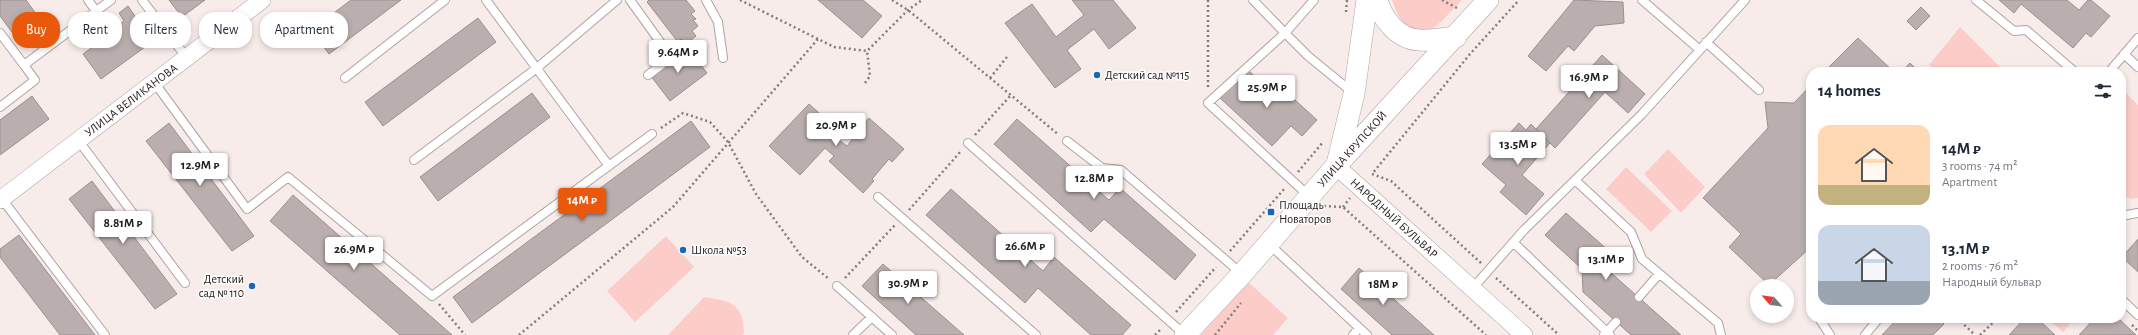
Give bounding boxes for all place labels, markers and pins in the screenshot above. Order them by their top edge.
pin: 9.64M ₽ [641,40,715,74]
pin: 16.9M ₽ [1552,65,1626,99]
place label: Детский сад №115 [1105,69,1189,81]
marker: Детский сад №115 [1092,70,1102,80]
pin: 25.9M ₽ [1230,75,1304,109]
pin: 20.9M ₽ [799,113,873,147]
pin: 13.5M ₽ [1481,132,1555,166]
pin: 12.9M ₽ [163,153,237,187]
pin: 12.8M ₽ [1057,166,1131,200]
pin: 14M ₽ [554,188,610,222]
place label: Площадь Новаторов [1279,199,1332,225]
marker: Площадь Новаторов [1266,207,1276,217]
pin: 8.81M ₽ [86,211,160,245]
pin: 26.6M ₽ [988,234,1062,268]
pin: 26.9M ₽ [317,237,391,271]
place label: Школа №53 [691,244,747,256]
marker: Школа №53 [678,245,688,255]
pin: 13.1M ₽ [1569,247,1643,281]
pin: 30.9M ₽ [871,271,945,305]
pin: 18M ₽ [1355,272,1411,306]
place label: Детский сад № 110 [199,273,244,299]
marker: Детский сад № 110 [247,281,257,291]

